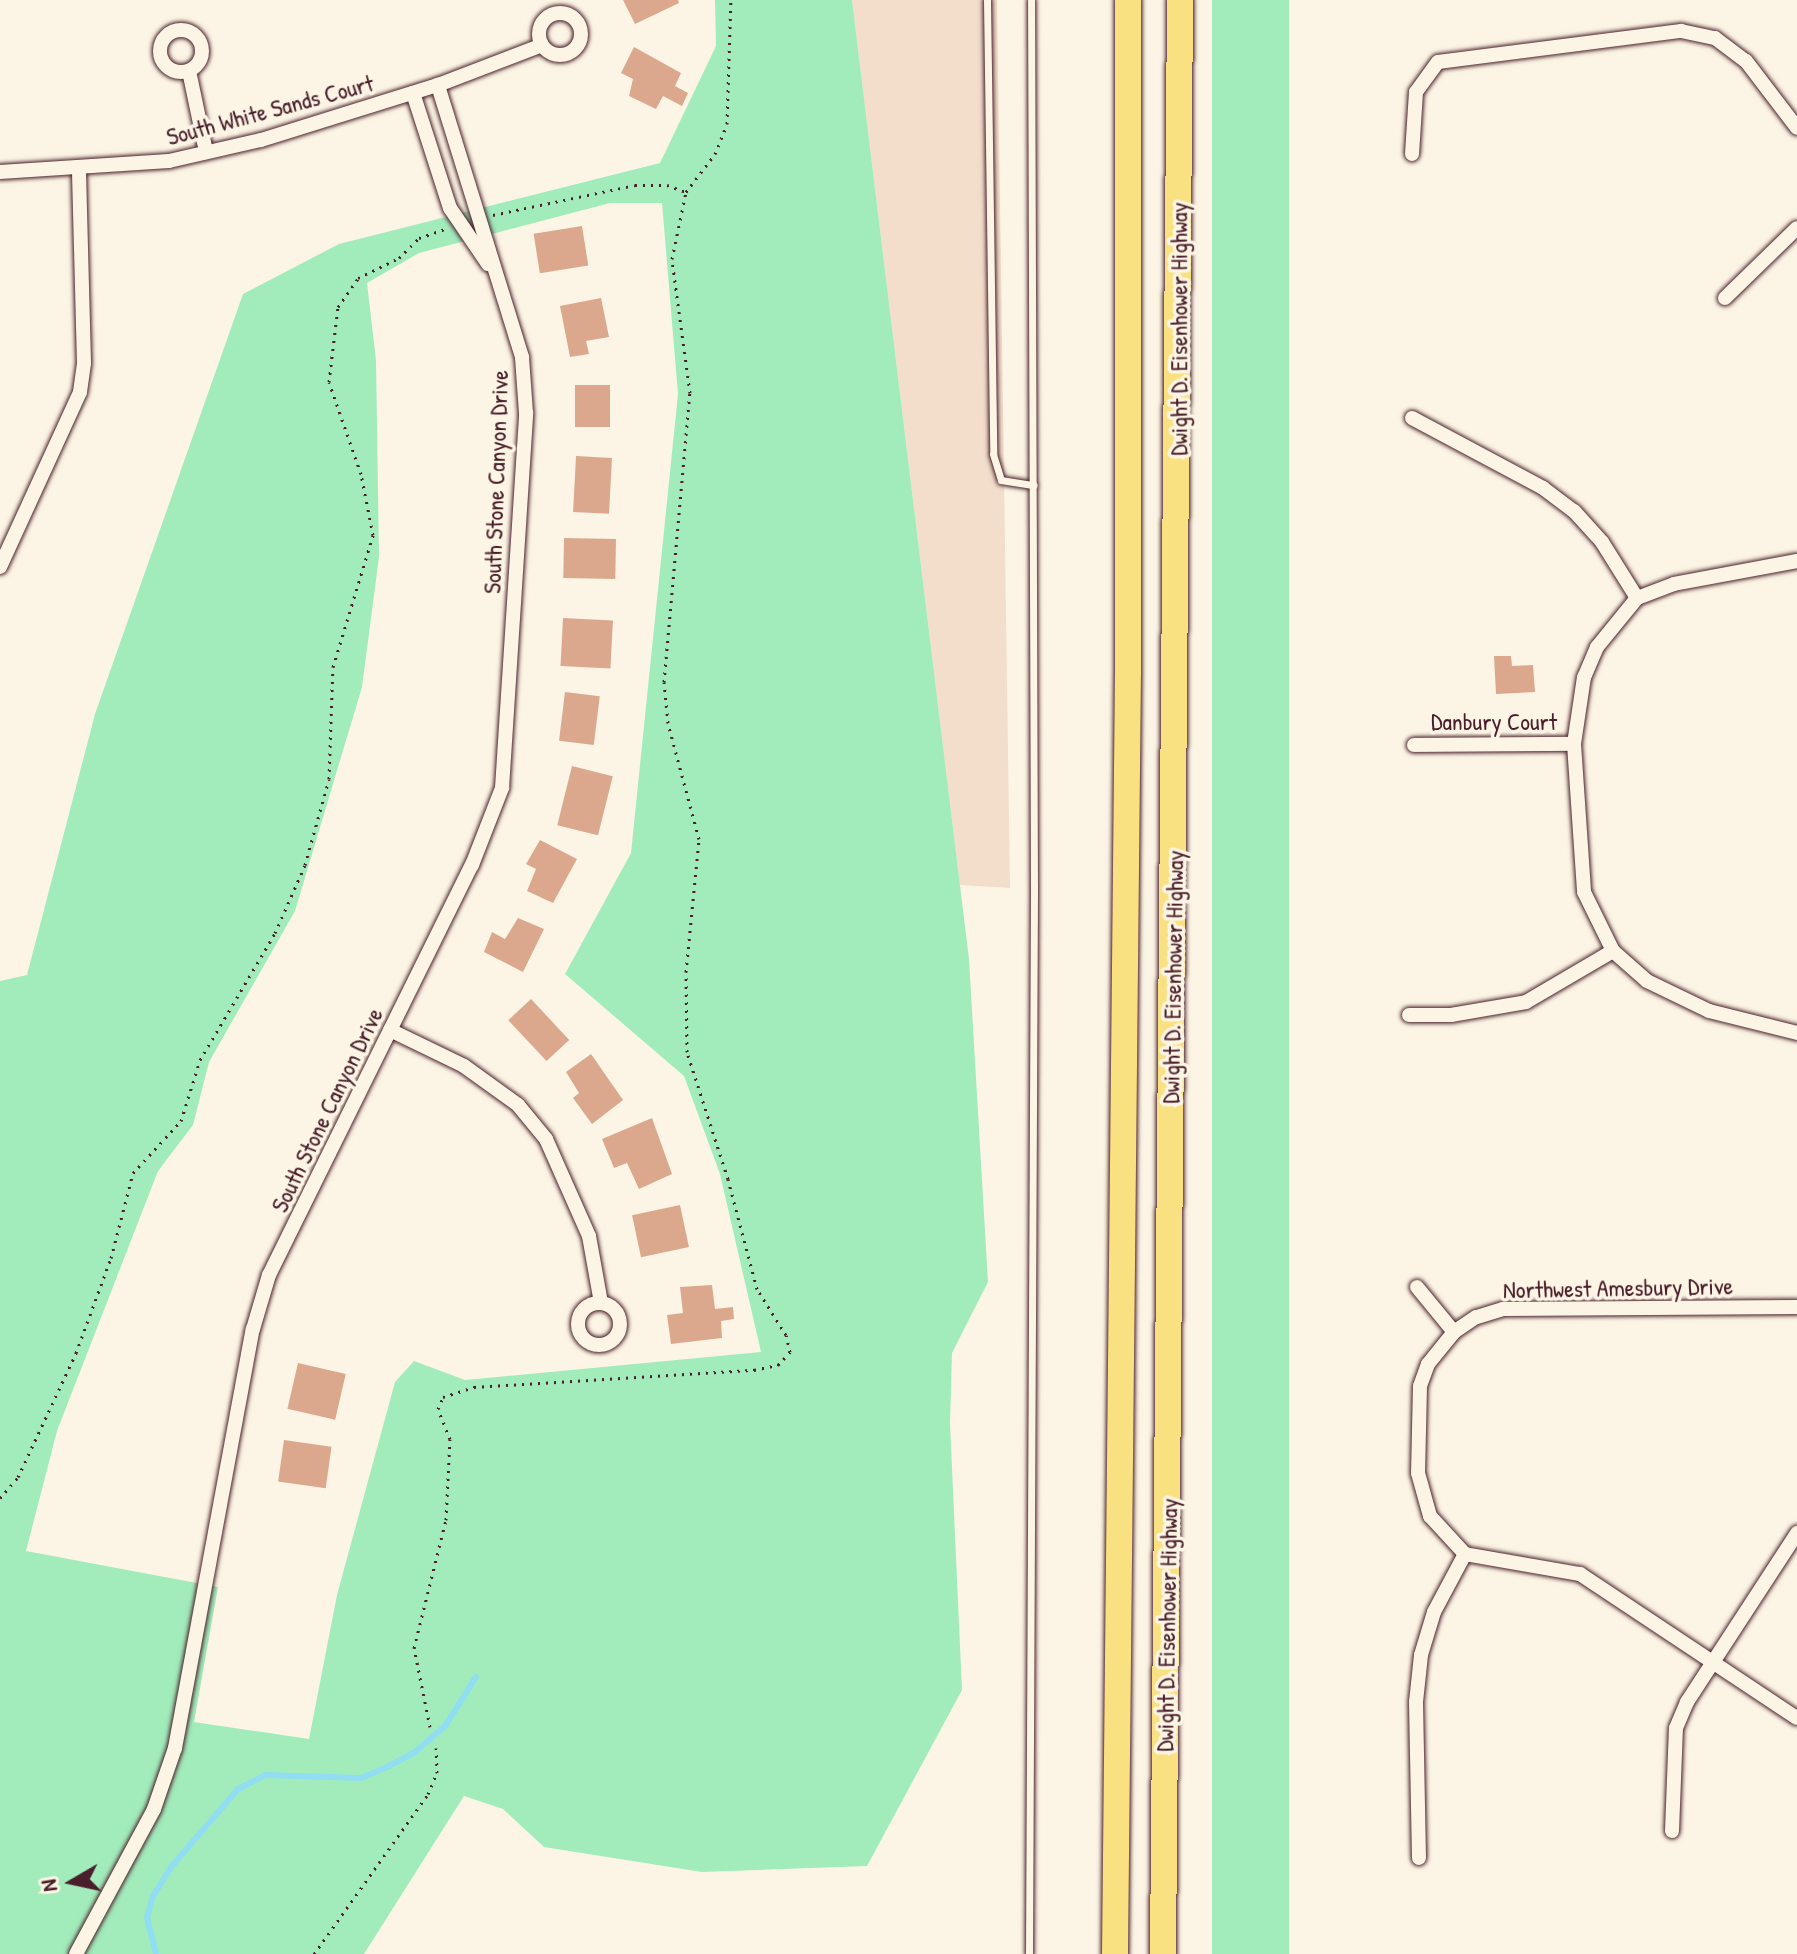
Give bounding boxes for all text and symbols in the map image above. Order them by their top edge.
street label: South White Sands Court [163,69,377,151]
street label: Dwight D. Eisenhower Highway [1165,202,1193,456]
street label: South Stone Canyon Drive [478,370,514,594]
street label: Danbury Court [1431,708,1557,736]
street label: Dwight D. Eisenhower Highway [1156,850,1190,1104]
street label: South Stone Canyon Drive [265,1003,389,1217]
street label: Northwest Amesbury Drive [1503,1272,1733,1304]
street label: Dwight D. Eisenhower Highway [1150,1498,1184,1752]
north arrow [32,1842,112,1922]
text: N [33,1878,64,1894]

